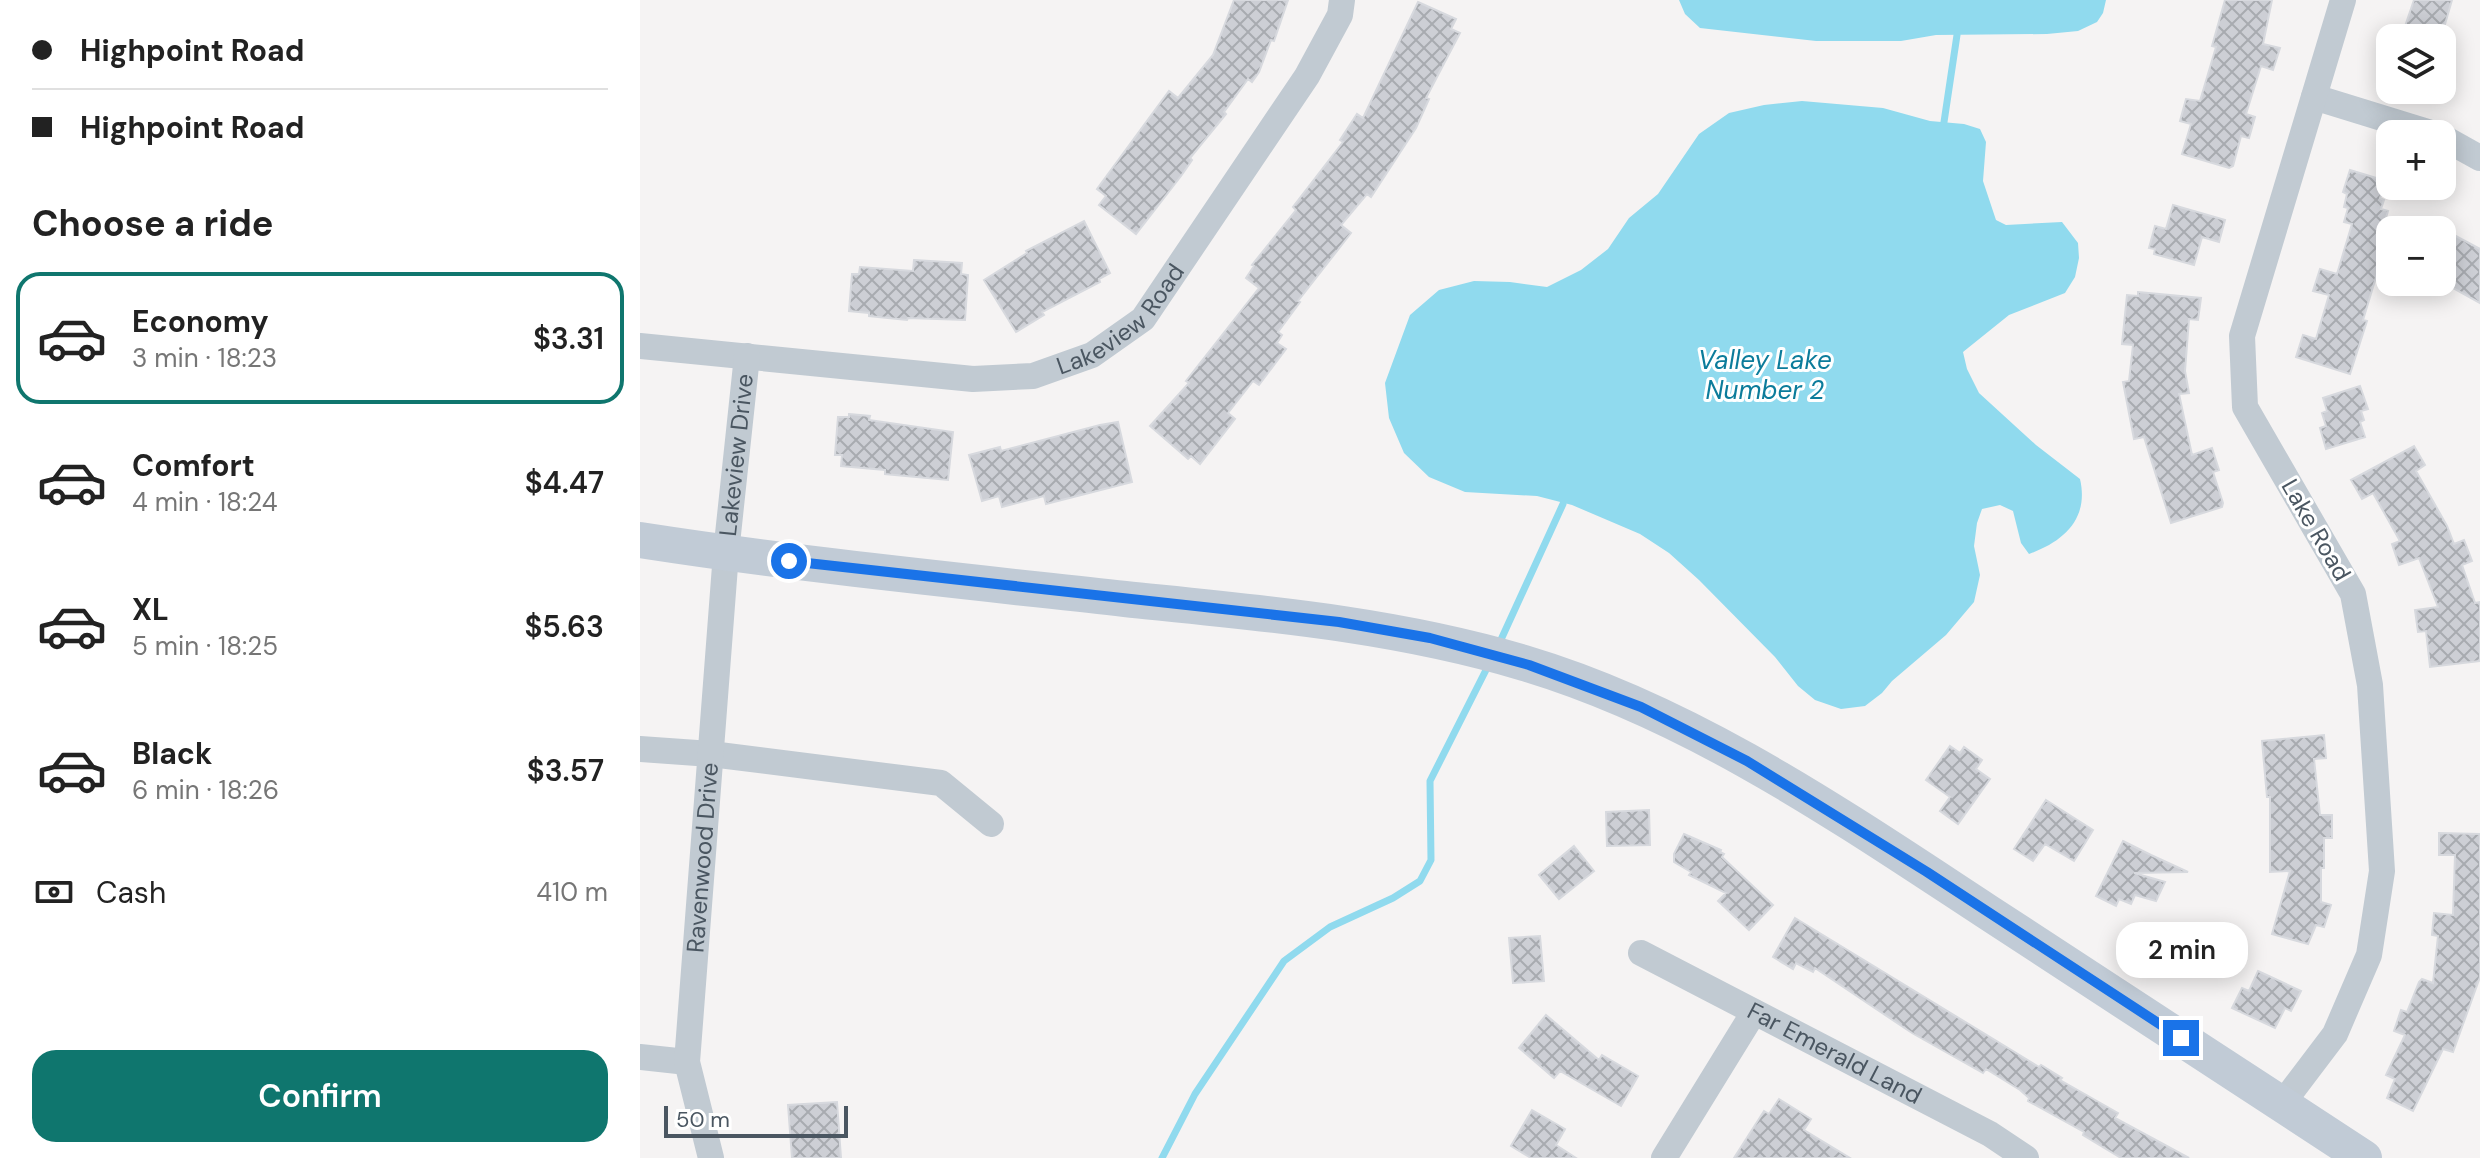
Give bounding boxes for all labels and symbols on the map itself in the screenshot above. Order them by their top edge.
street label: Lakeview Road [1052,258,1191,381]
water label: Valley Lake Number 2 [1698,343,1832,407]
street label: Lakeview Drive [712,372,760,538]
street label: Lake Road [2275,473,2358,586]
route start [771,543,807,579]
street label: Ravenwood Drive [679,761,725,954]
callout: 2 min [2115,922,2247,978]
street label: Far Emerald Land [1742,995,1927,1111]
route end [2163,1020,2199,1056]
scale bar [664,1102,848,1138]

